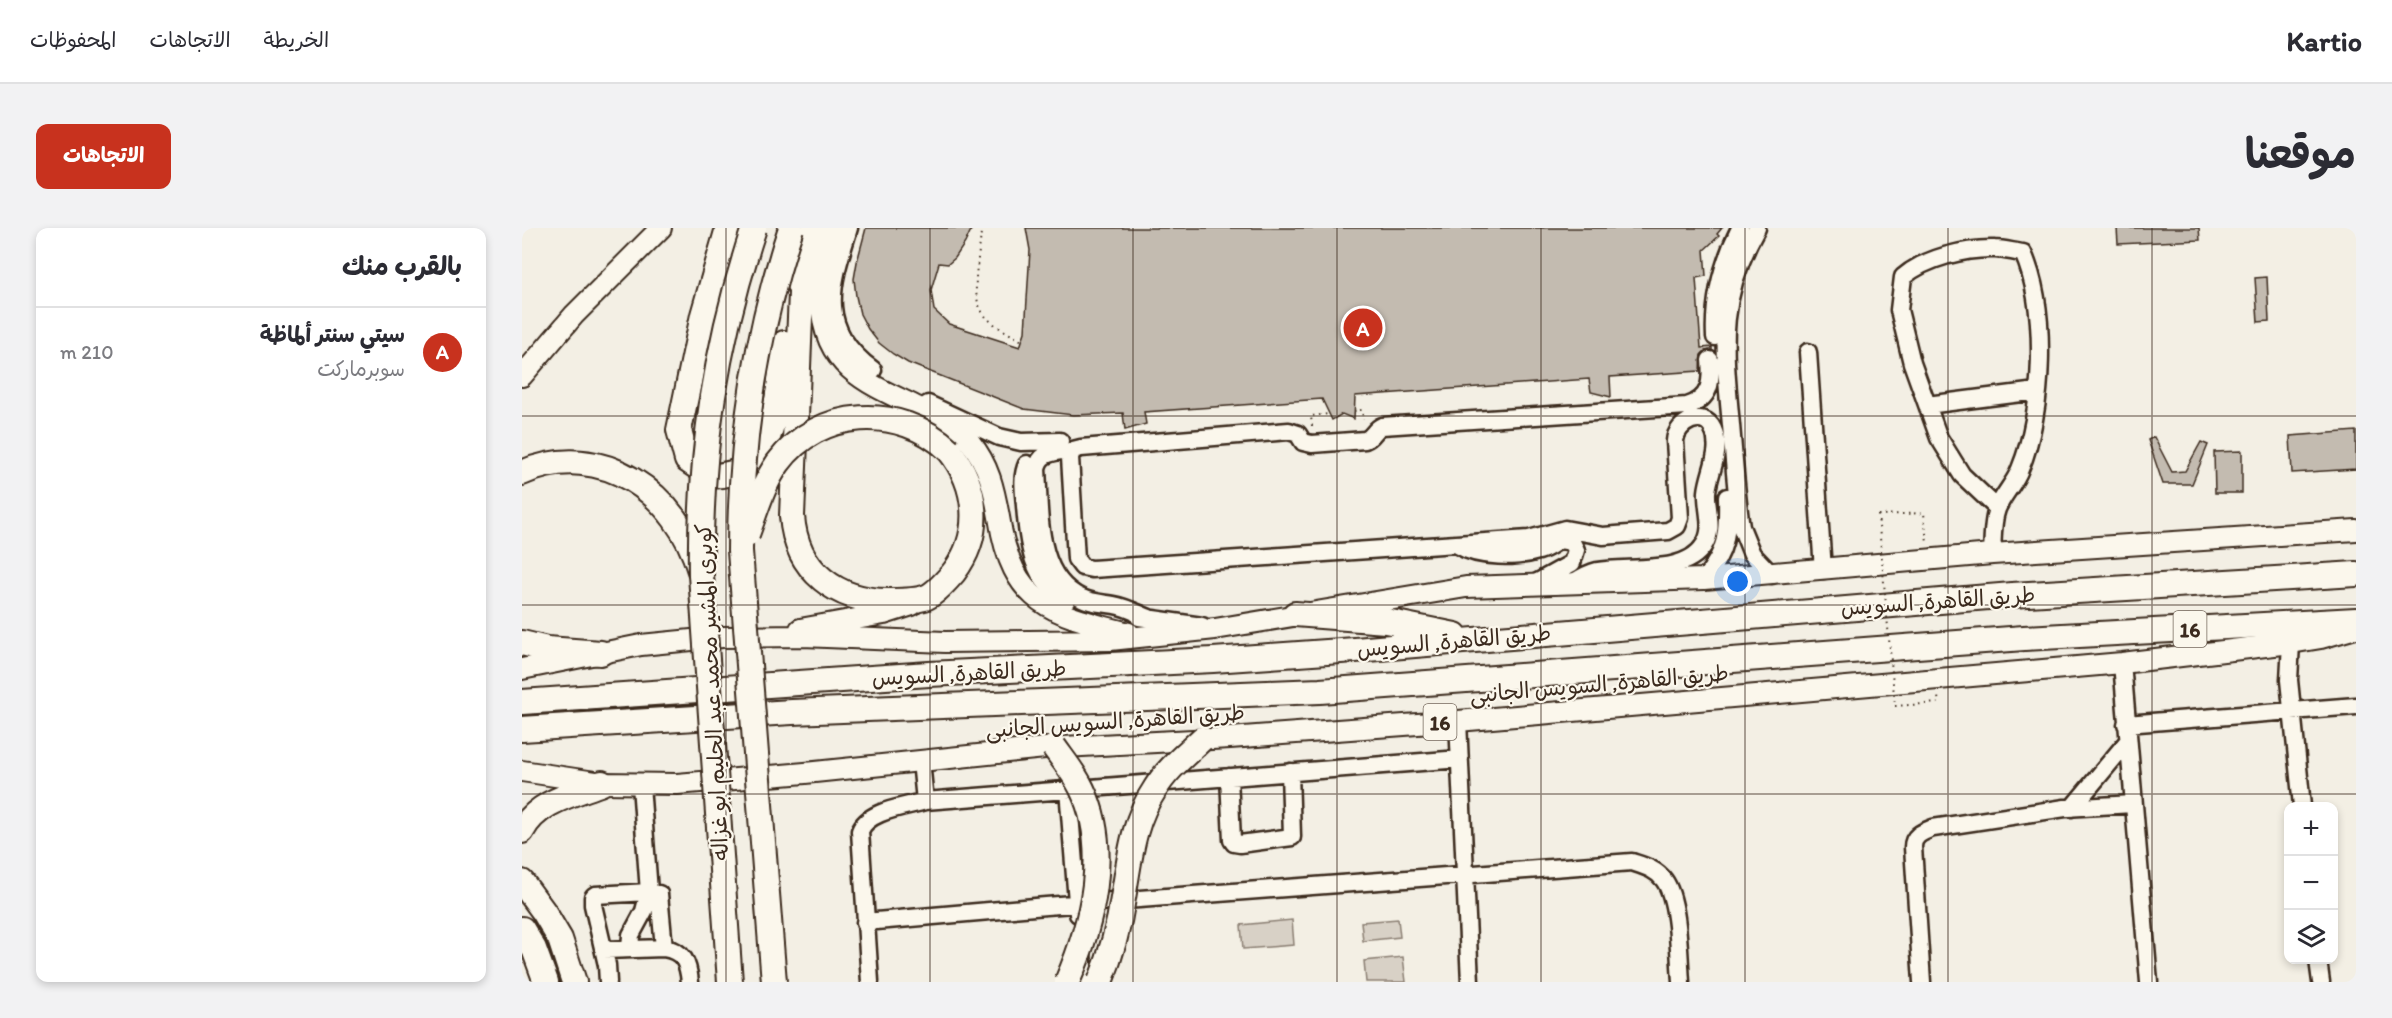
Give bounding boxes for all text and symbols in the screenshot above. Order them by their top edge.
text: Kartio [2287,24,2362,58]
text: المحفوظات [30,27,116,52]
text: الاتجاهات [149,27,231,52]
text: الخريطة [264,27,329,52]
button: الاتجاهات [36,124,171,189]
text: موقعنا [2245,128,2356,179]
text: بالقرب منك [342,250,462,282]
pin: A [1344,306,1382,350]
text: سيتي سنتر ألماظة [260,321,405,348]
text: 210 m [60,340,113,364]
text: A [436,340,449,364]
text: سوبرماركت [317,357,405,381]
street label: كوبرى المشير محمد عبد الحليم ابو غزاله [690,523,737,861]
your location [1723,567,1752,596]
street label: طريق القاهرة, السويس [1840,581,2036,621]
road number: 16 [2174,611,2206,647]
street label: طريق القاهرة, السويس [1356,619,1552,663]
street label: طريق القاهرة, السويس [871,654,1067,692]
street label: طريق القاهرة, السويس الجانبى [1468,659,1730,710]
street label: طريق القاهرة, السويس الجانبى [984,698,1246,745]
road number: 16 [1424,704,1456,740]
map controls [2284,802,2338,964]
button: + [2284,802,2338,856]
button: − [2284,856,2338,910]
button: layers [2284,910,2338,964]

